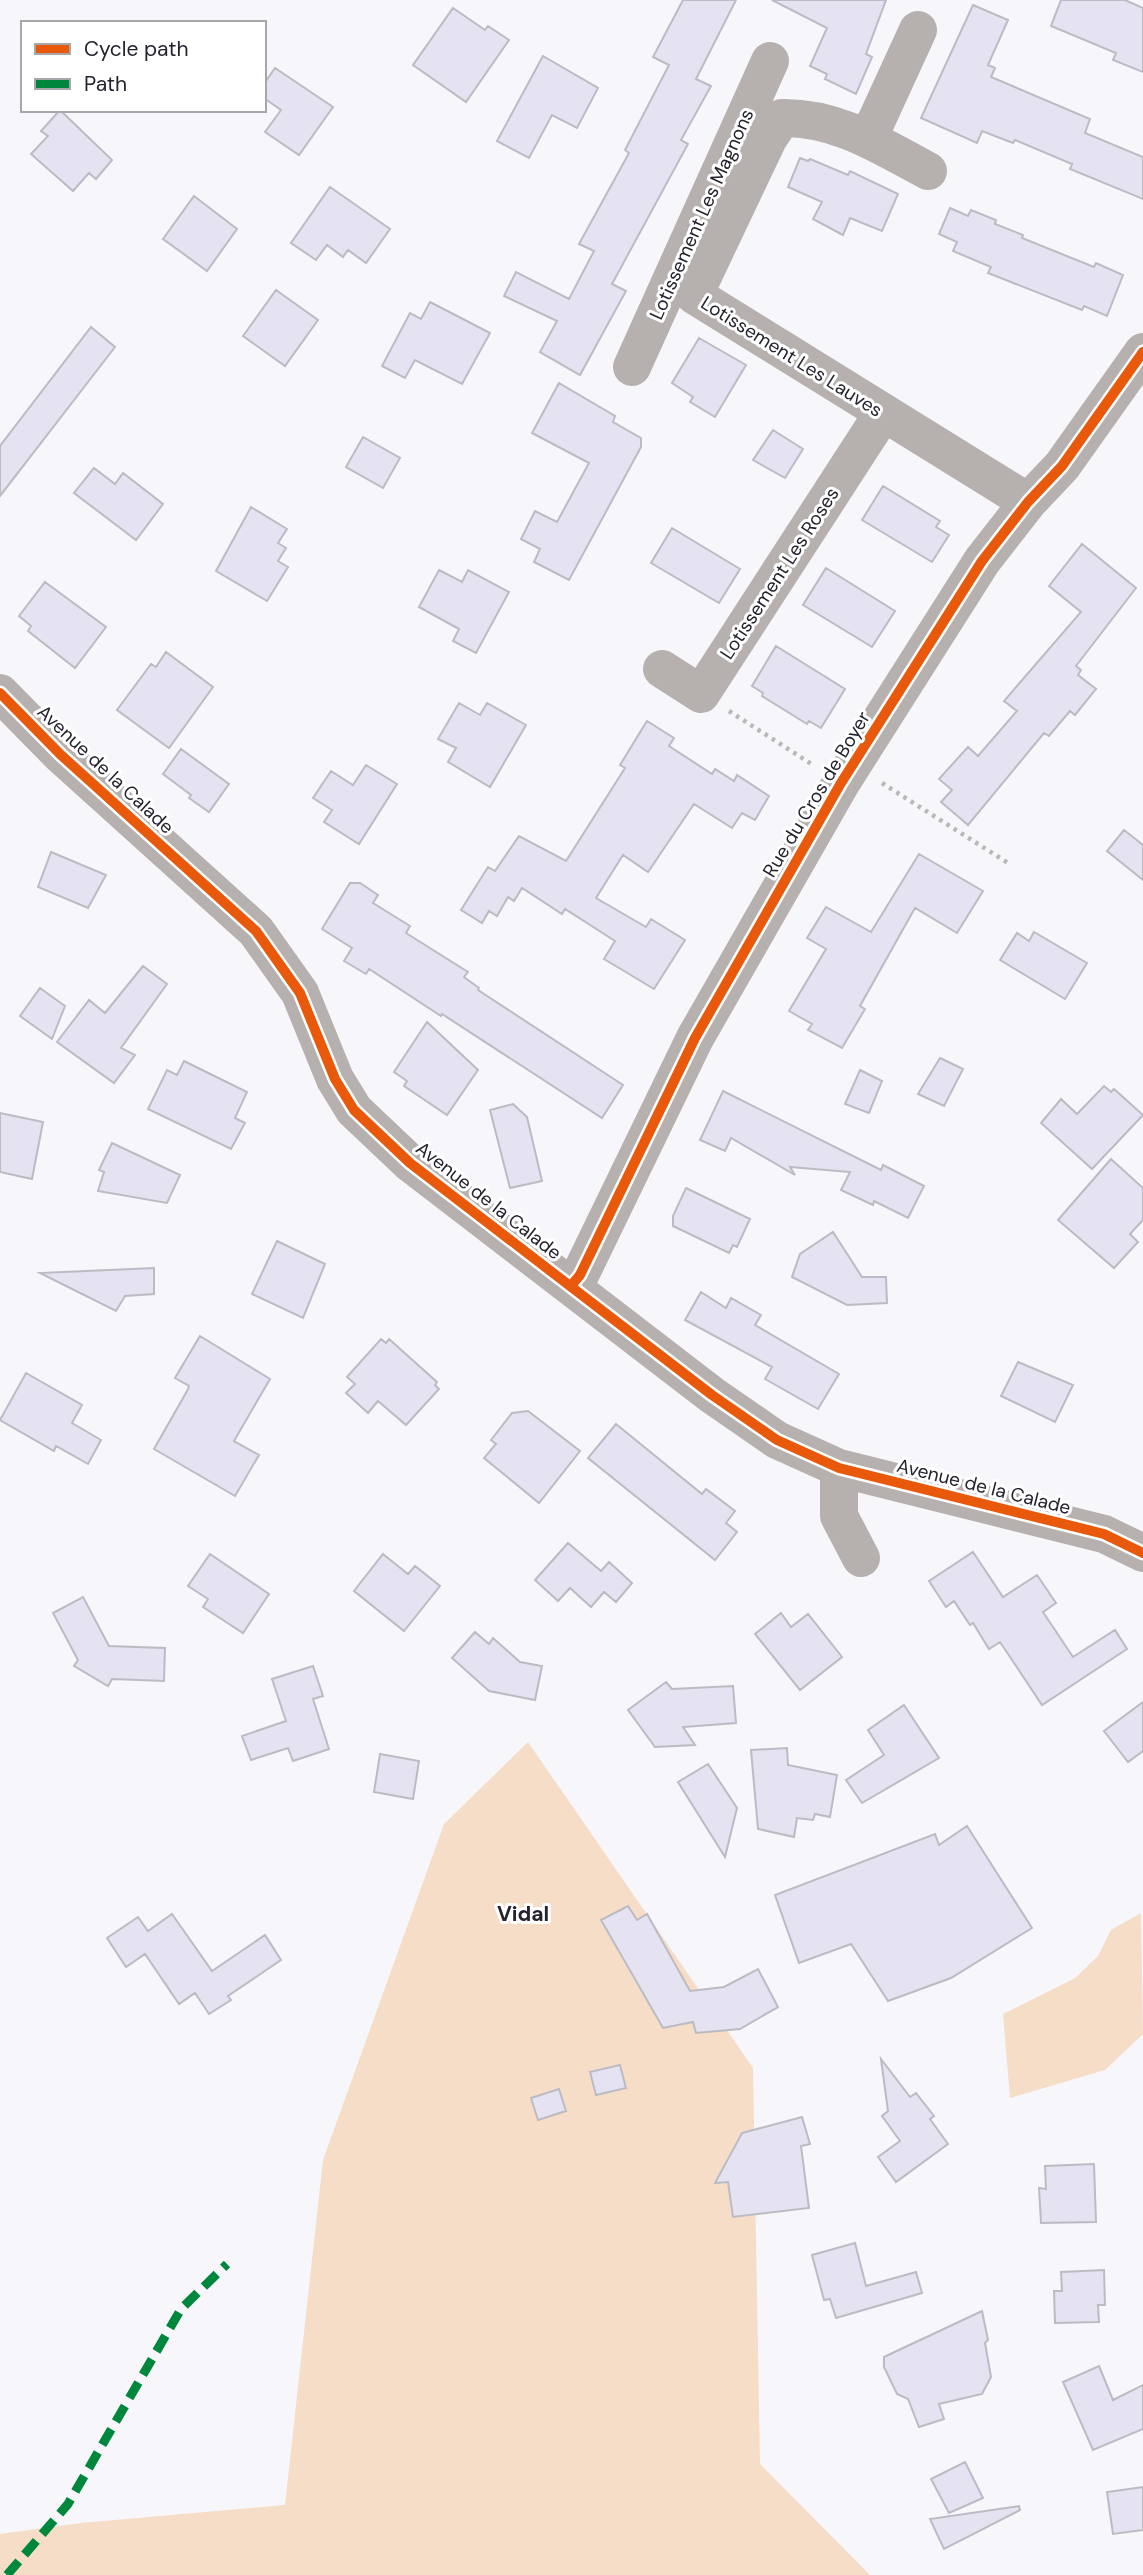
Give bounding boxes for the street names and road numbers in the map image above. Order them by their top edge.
street label: Lotissement Les Magnons [644,105,759,323]
street label: Lotissement Les Lauves [696,290,887,423]
street label: Lotissement Les Roses [714,482,844,664]
street label: Avenue de la Calade [32,699,179,839]
street label: Rue du Cros de Boyer [757,707,876,882]
street label: Avenue de la Calade [411,1136,567,1265]
street label: Avenue de la Calade [894,1453,1073,1520]

